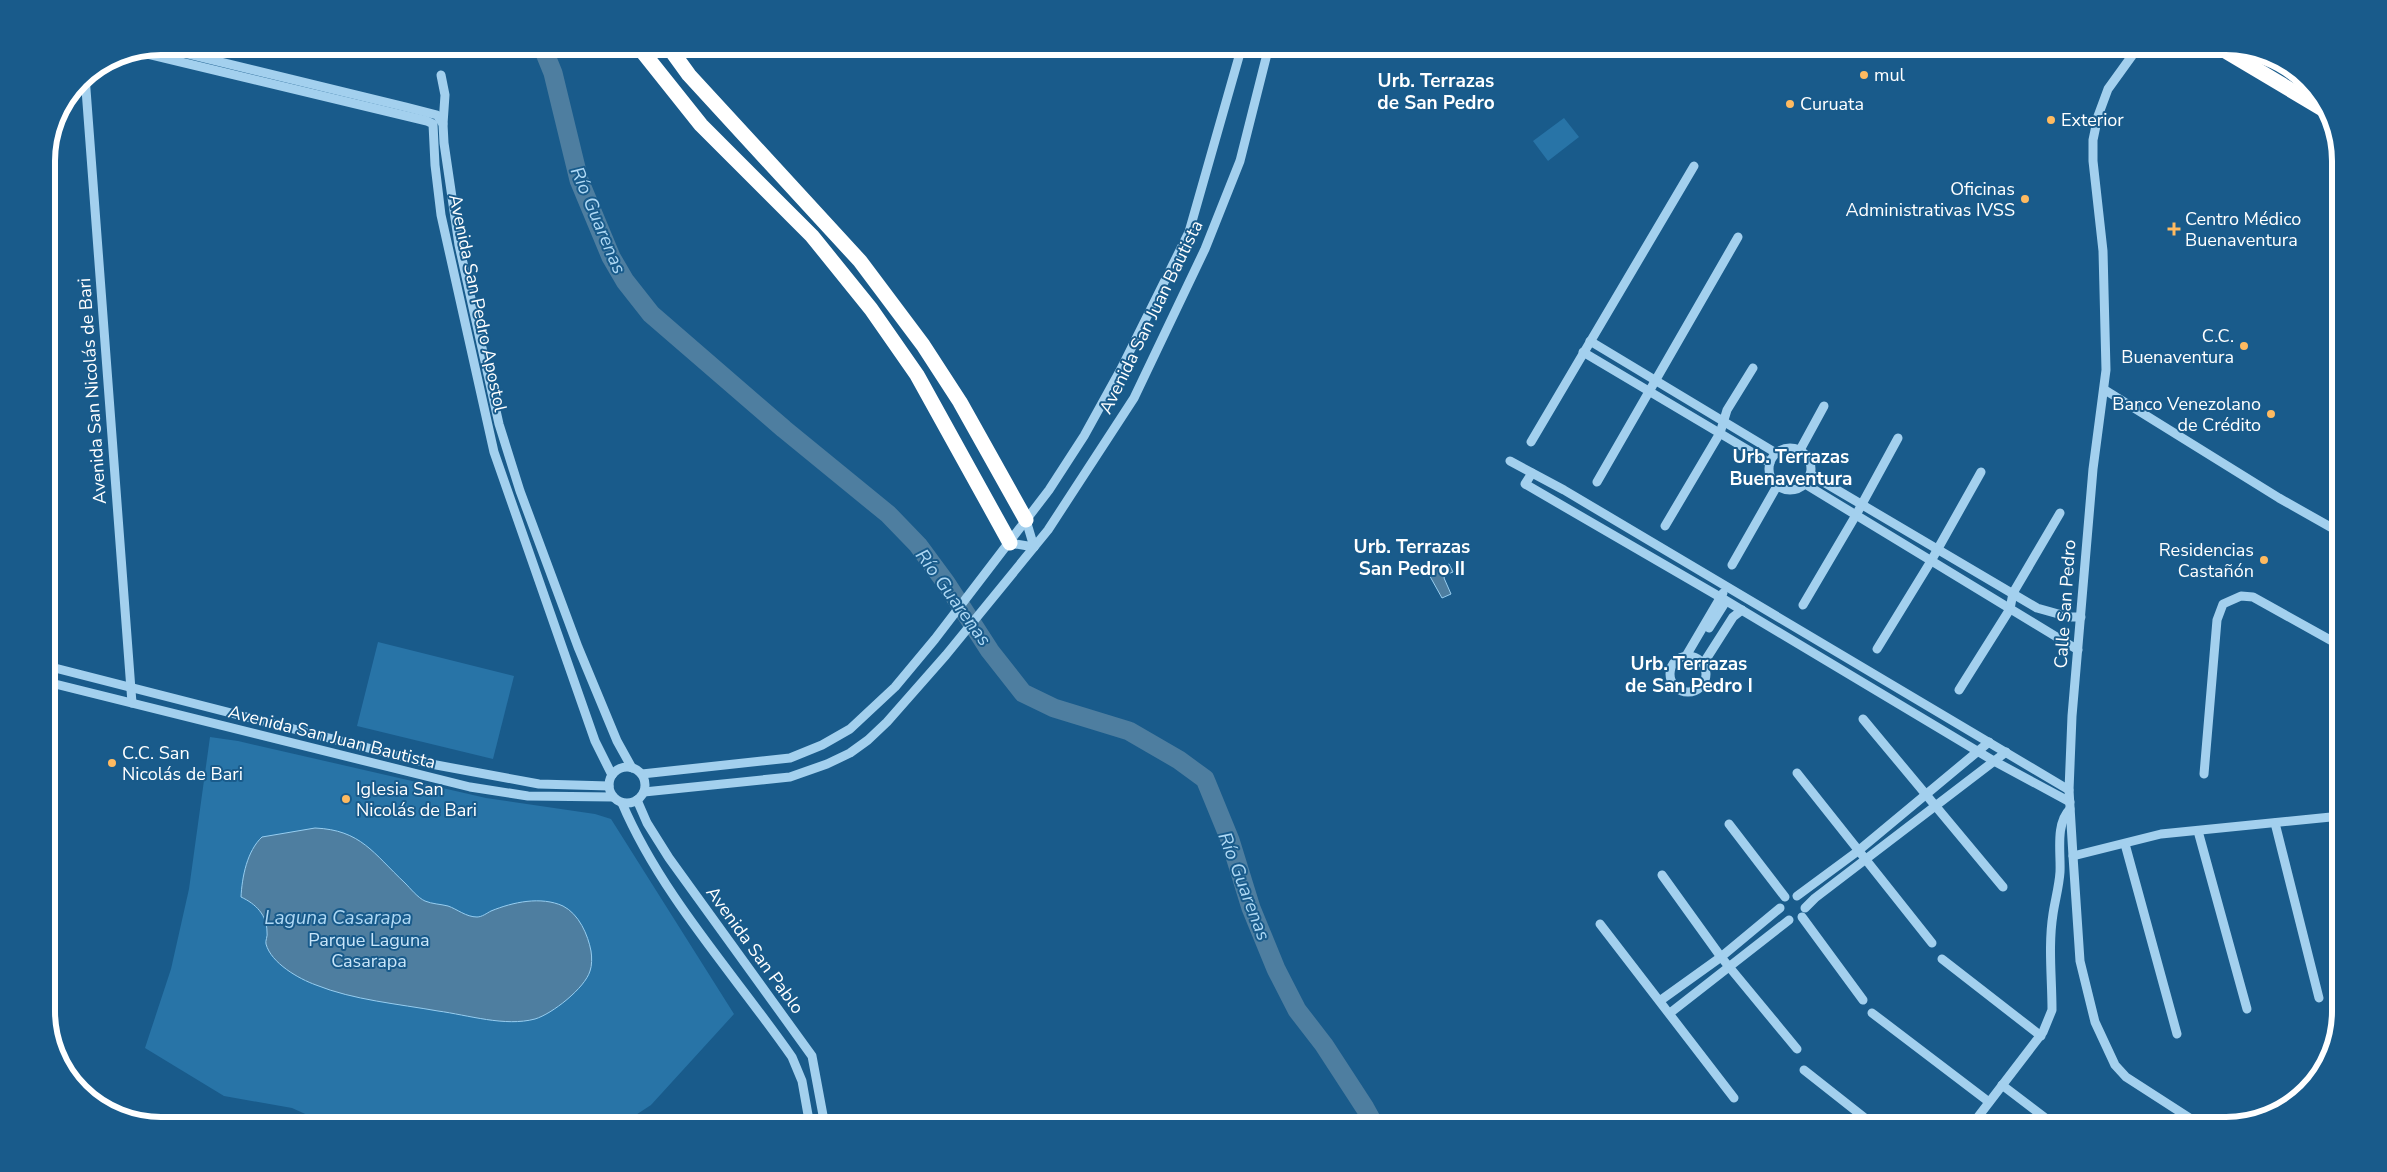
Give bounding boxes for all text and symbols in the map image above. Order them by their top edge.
place label: mul [1874,63,1906,87]
district label: Urb. Terrazas de San Pedro [1377,68,1495,116]
marker: mul [1858,69,1870,81]
place label: Curuata [1800,92,1864,116]
marker: Curuata [1784,98,1796,110]
place label: Exterior [2061,108,2124,132]
marker: Exterior [2045,114,2057,126]
water label: Río Guarenas [564,163,632,278]
place label: Oficinas Administrativas IVSS [1845,177,2015,222]
street label: Avenida San Pedro Apostol [443,192,513,415]
marker: Oficinas Administrativas IVSS [2019,193,2031,205]
place label: Centro Médico Buenaventura [2185,207,2301,252]
street label: Avenida San Juan Bautista [1094,216,1208,418]
marker: Centro Médico Buenaventura [2167,222,2181,236]
street label: Avenida San Nicolás de Bari [72,277,112,505]
place label: C.C. Buenaventura [2121,324,2234,369]
marker: C.C. Buenaventura [2238,340,2250,352]
place label: Banco Venezolano de Crédito [2112,392,2261,437]
marker: Banco Venezolano de Crédito [2265,408,2277,420]
district label: Urb. Terrazas Buenaventura [1729,444,1853,492]
district label: Urb. Terrazas San Pedro II [1354,534,1470,582]
place label: Residencias Castañón [2159,538,2254,583]
street label: Calle San Pedro [2049,539,2081,669]
water label: Río Guarenas [909,544,997,651]
marker: Residencias Castañón [2258,554,2270,566]
district label: Urb. Terrazas de San Pedro I [1625,651,1753,699]
street label: Avenida San Juan Bautista [226,700,438,774]
place label: C.C. San Nicolás de Bari [122,741,243,786]
marker: C.C. San Nicolás de Bari [106,757,118,769]
place label: Iglesia San Nicolás de Bari [356,777,477,822]
marker: Iglesia San Nicolás de Bari [340,793,352,805]
water label: Río Guarenas [1212,829,1277,944]
street label: Avenida San Pablo [701,881,809,1019]
water label: Laguna Casarapa [264,905,412,931]
park label: Parque Laguna Casarapa [308,928,430,973]

